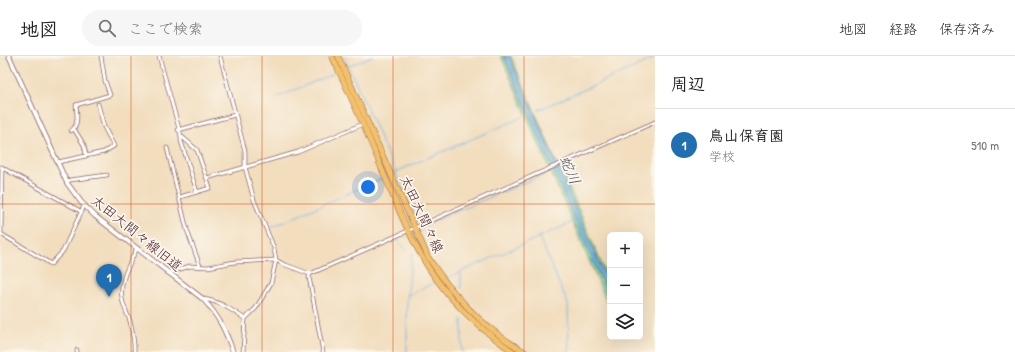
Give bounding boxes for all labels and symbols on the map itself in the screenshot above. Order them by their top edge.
water label: 蛇川 [555,152,586,188]
street label: 太田大間々線 [396,172,449,256]
your location [358,177,378,197]
street label: 太田大間々線旧道 [88,190,187,275]
pin: 1 [96,264,122,297]

